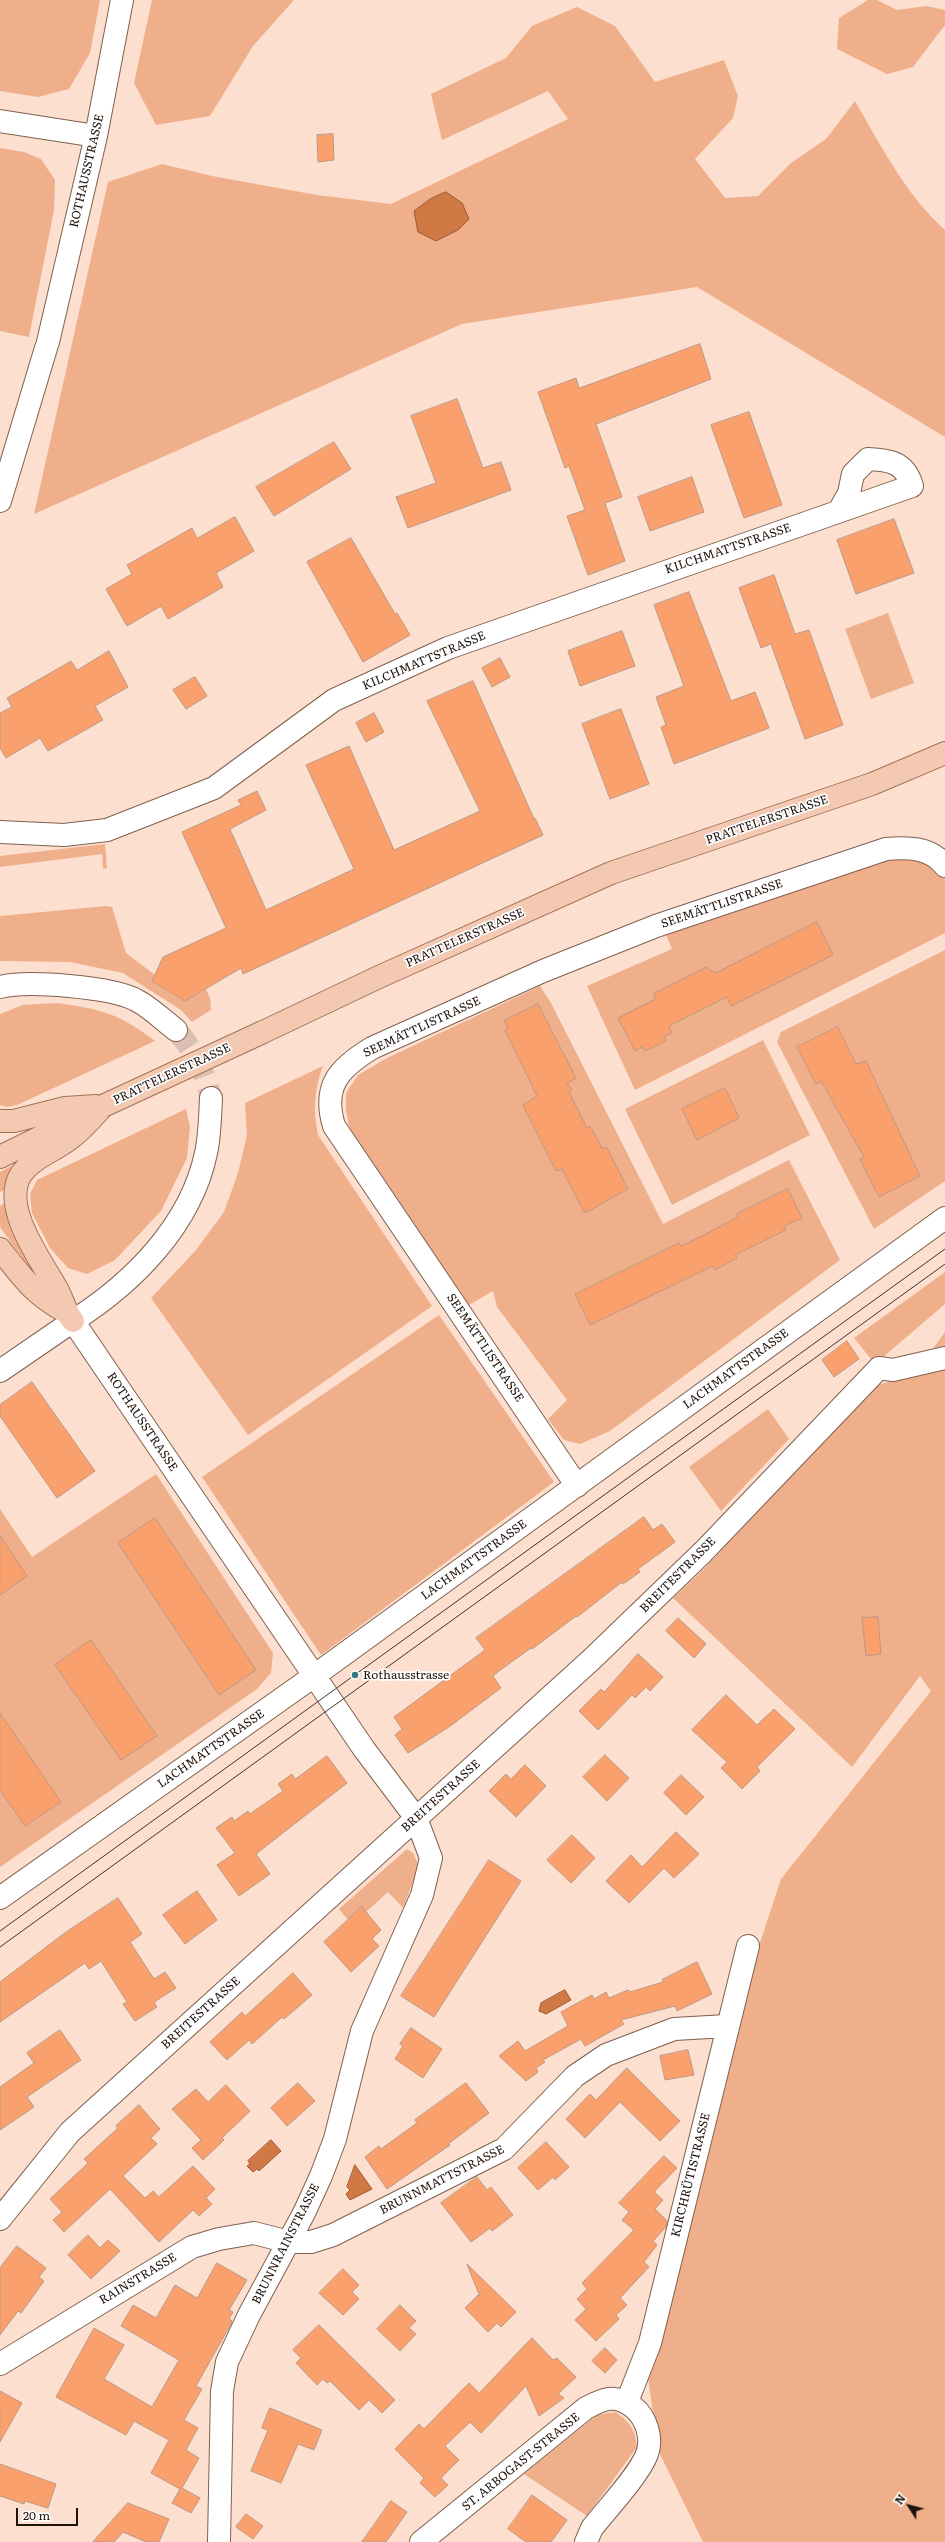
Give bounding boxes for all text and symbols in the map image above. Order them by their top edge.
street label: ROTHAUSSTRASSE [67,113,107,229]
street label: KILCHMATTSTRASSE [663,521,793,577]
street label: KILCHMATTSTRASSE [360,629,488,693]
street label: PRATTELERSTRASSE [704,792,830,848]
street label: SEEMÄTTLISTRASSE [659,876,785,932]
street label: PRATTELERSTRASSE [404,905,526,971]
street label: SEEMÄTTLISTRASSE [361,993,483,1061]
street label: PRATTELERSTRASSE [111,1040,233,1108]
street label: SEEMÄTTLISTRASSE [443,1291,527,1405]
street label: LACHMATTSTRASSE [680,1326,792,1412]
street label: ROTHAUSSTRASSE [104,1370,180,1474]
street label: LACHMATTSTRASSE [418,1517,530,1603]
street label: BREITESTRASSE [637,1534,719,1616]
place label: Rothausstrasse [363,1668,449,1682]
marker: Rothausstrasse [350,1670,360,1680]
street label: LACHMATTSTRASSE [155,1707,267,1791]
street label: BREITESTRASSE [399,1757,483,1835]
street label: BREITESTRASSE [159,1974,243,2052]
street label: KIRCHRÜTISTRASSE [669,2111,713,2239]
street label: BRUNNMATTSTRASSE [377,2142,507,2218]
street label: BRUNNRAINSTRASSE [249,2181,323,2307]
street label: RAINSTRASSE [97,2250,179,2308]
street label: ST. ARBOGAST-STRASSE [459,2410,583,2514]
north arrow [889,2486,929,2526]
text: N [890,2491,908,2507]
scale bar [18,2500,80,2526]
text: 20 m [23,2506,50,2524]

